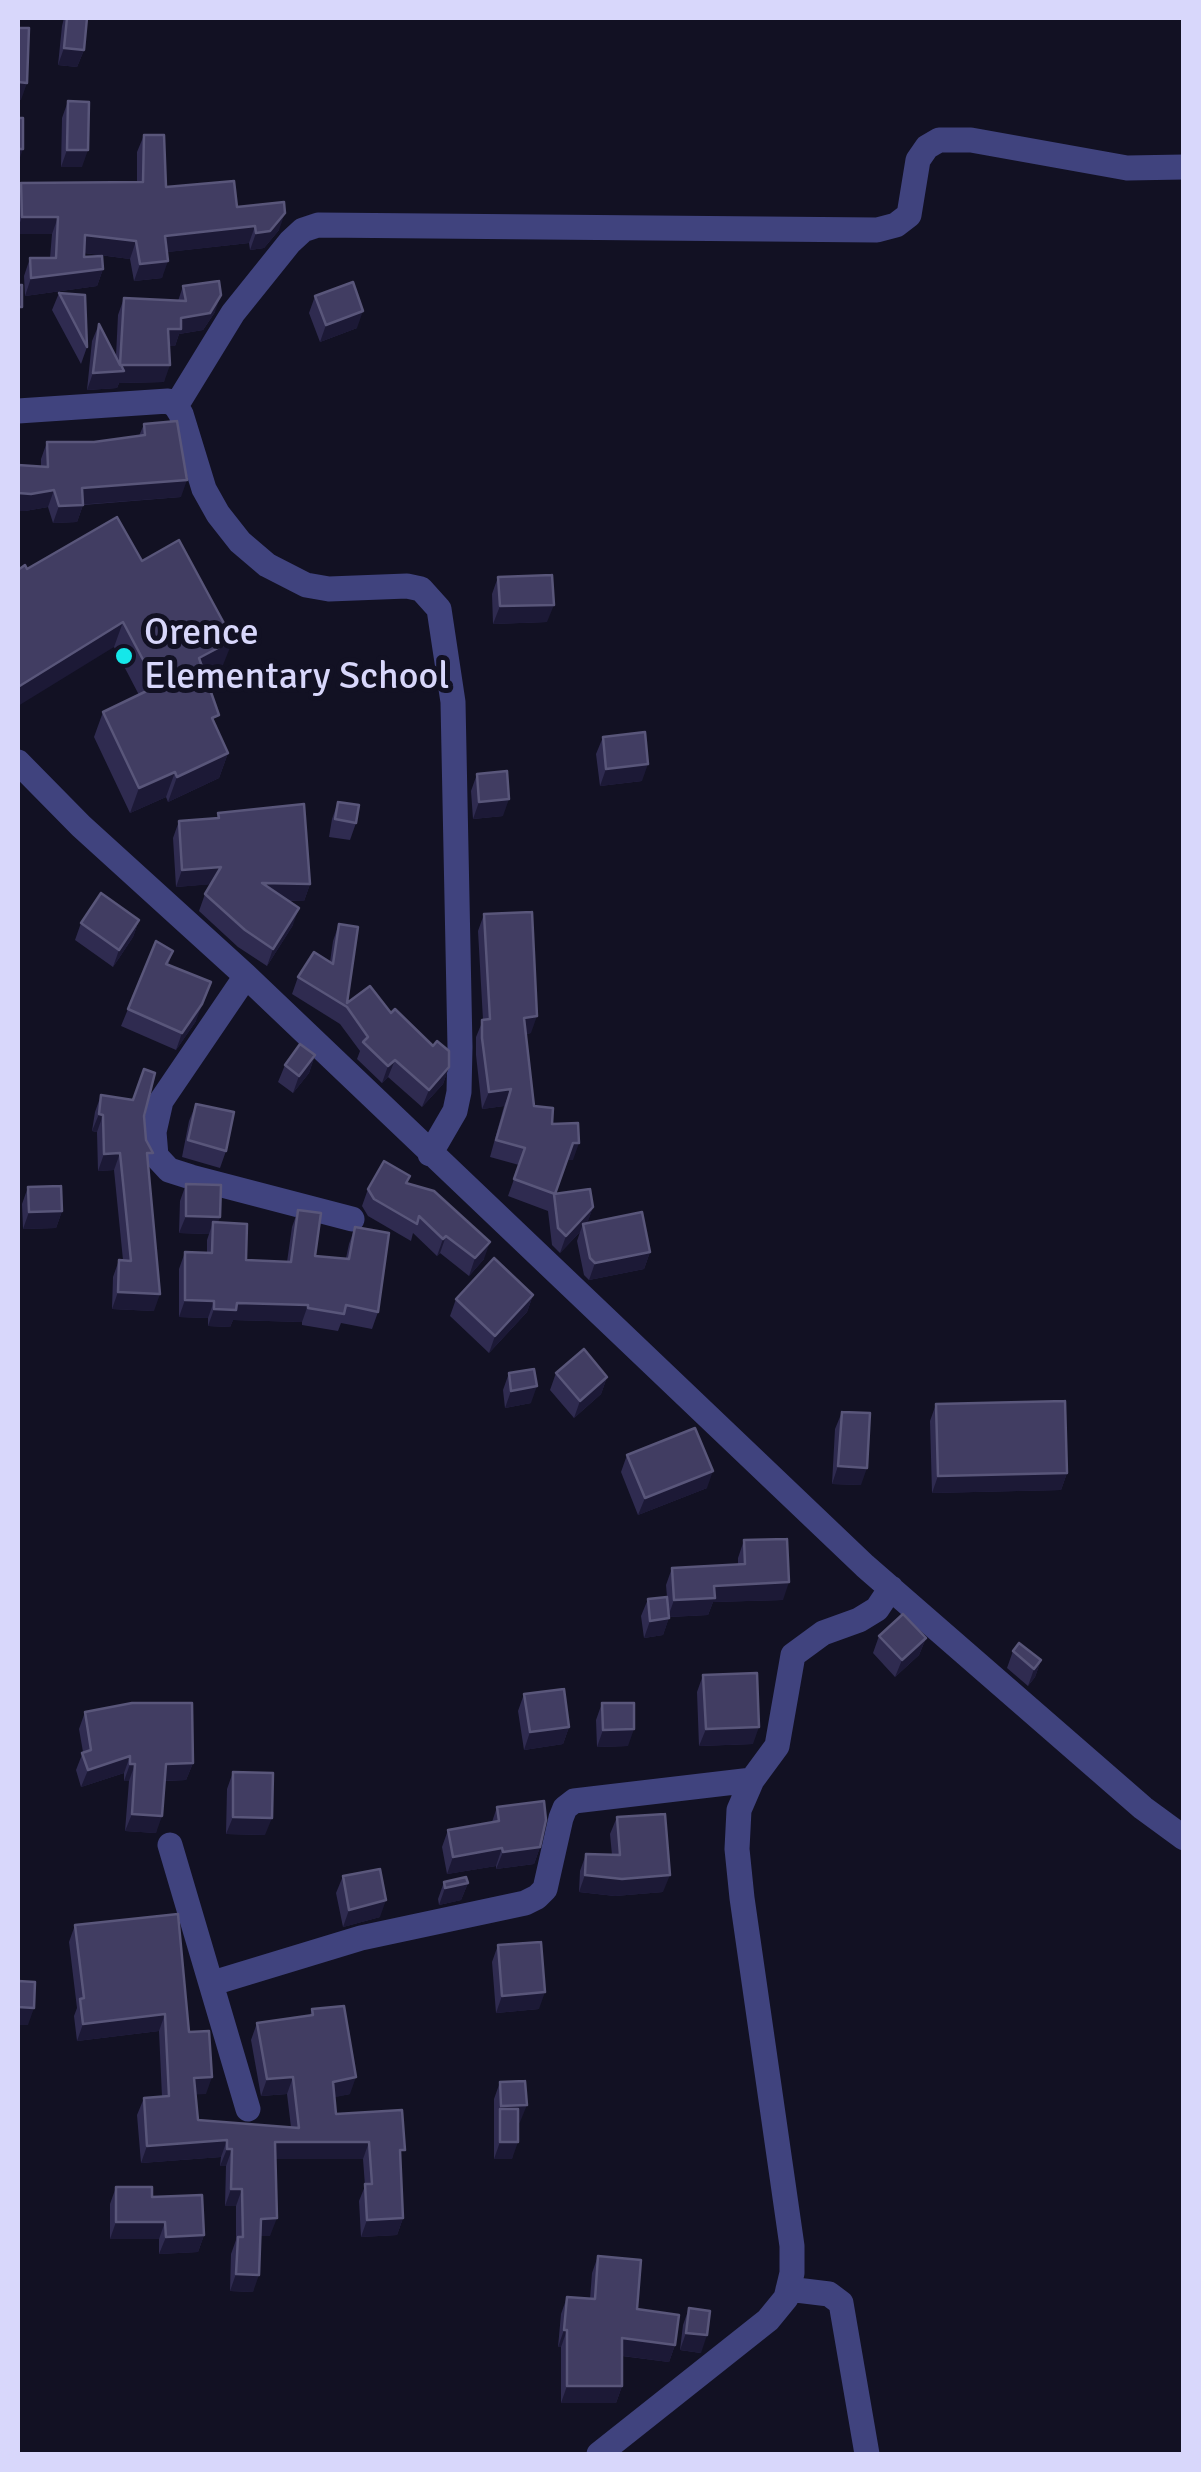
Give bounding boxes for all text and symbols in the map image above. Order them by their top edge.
place label: Orence Elementary School [144,611,449,700]
marker: Orence Elementary School [113,645,135,667]

